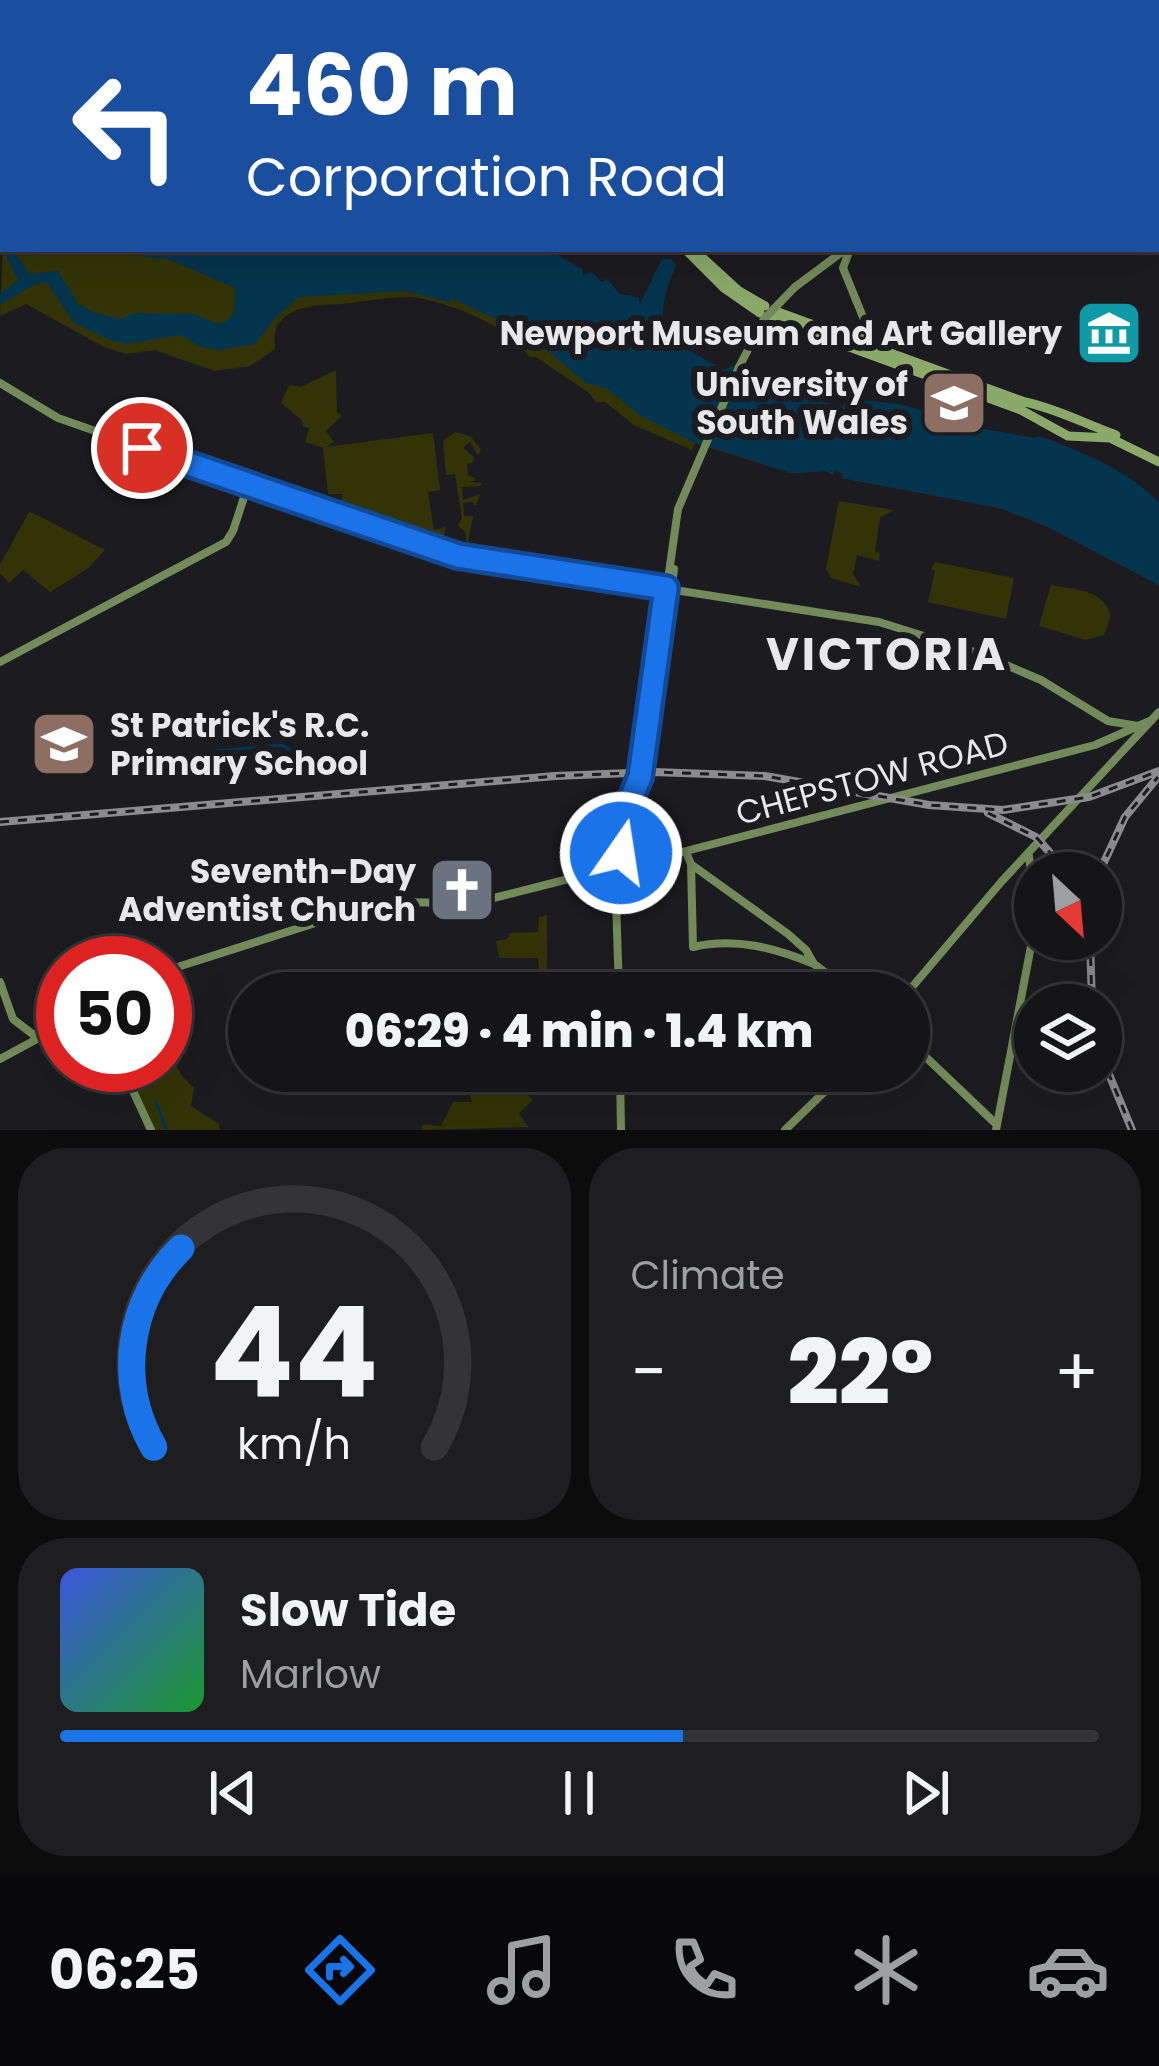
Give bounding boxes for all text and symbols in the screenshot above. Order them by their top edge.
text: 460 m [246,27,518,144]
icon: left [48,48,204,204]
text: Corporation Road [246,139,727,215]
museum icon: Newport Museum and Art Gallery [1074,298,1144,368]
place label: Newport Museum and Art Gallery [500,310,1062,357]
place label: University of South Wales [695,361,908,446]
school or university icon: University of South Wales [919,368,989,438]
pin [91,397,193,499]
icon: arrive [109,415,175,481]
district label: VICTORIA [766,623,1008,686]
place label: St Patrick's R.C. Primary School [110,702,369,787]
school or university icon: St Patrick's R.C. Primary School [29,709,99,779]
street label: CHEPSTOW ROAD [731,719,1013,837]
position arrow [558,790,684,916]
place label: Seventh-Day Adventist Church [118,848,416,933]
north arrow [1014,852,1122,960]
map controls [1014,852,1122,1092]
church icon: Seventh-Day Adventist Church [427,855,497,925]
speed limit sign: 50 [36,936,192,1092]
button: layers [1014,984,1122,1092]
text: 06:29 · 4 min · 1.4 km [345,1000,813,1063]
text: Climate [631,1248,785,1303]
text: 44 [210,1265,379,1440]
text: 22° [788,1309,933,1436]
text: − [631,1326,667,1418]
text: + [1054,1326,1099,1418]
text: km/h [237,1414,351,1474]
text: Slow Tide [240,1579,456,1642]
text: Marlow [240,1647,381,1702]
icon: previous [200,1760,266,1826]
icon: pause [546,1760,612,1826]
icon: next [893,1760,959,1826]
icon: directions [298,1928,382,2012]
icon: music [480,1928,564,2012]
icon: phone [662,1928,746,2012]
icon: climate [844,1928,928,2012]
icon: car [1026,1928,1110,2012]
text: 06:25 [49,1932,200,2008]

